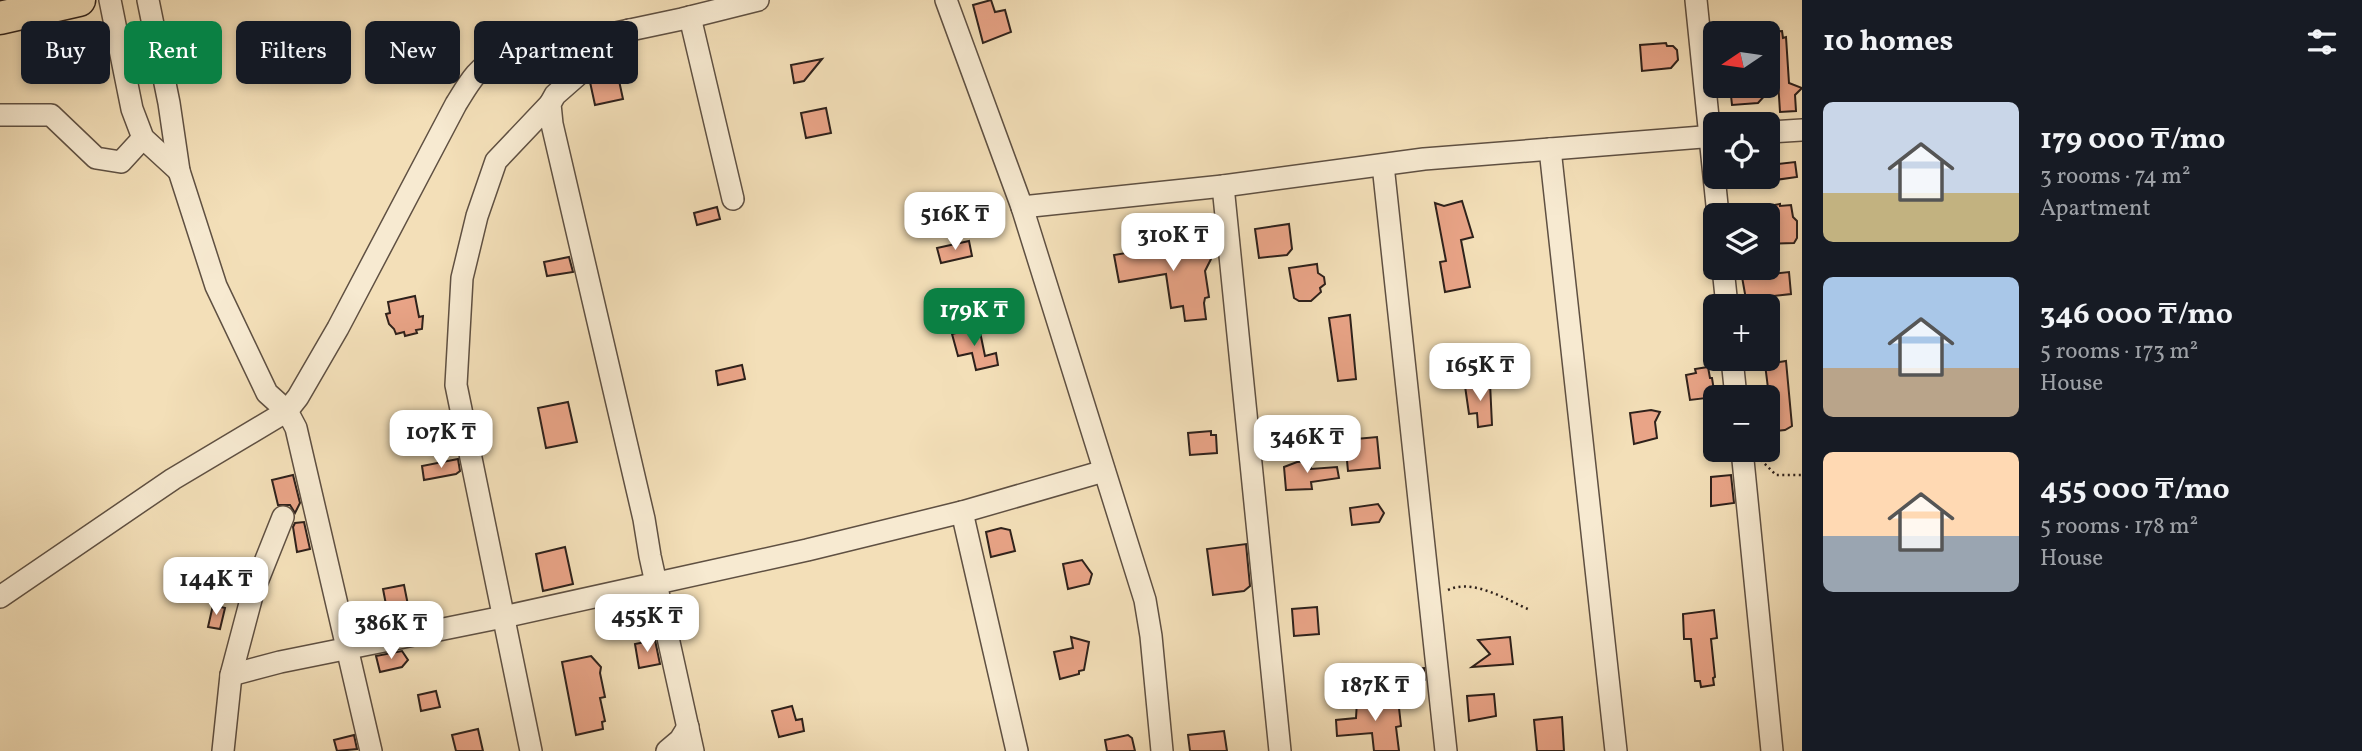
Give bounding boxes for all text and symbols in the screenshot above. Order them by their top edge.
chip: Buy [21,21,110,84]
chip: Rent [124,21,222,84]
chip: Filters [236,21,351,84]
chip: New [365,21,460,84]
chip: Apartment [474,21,638,84]
north arrow [1703,21,1780,98]
map controls [1703,21,1780,462]
text: 10 homes [1823,21,1953,63]
icon: filters [2303,23,2341,61]
button: locate [1703,112,1780,189]
text: 179 000 ₸/mo [2040,119,2225,161]
icon: home [1879,130,1963,214]
text: 3 rooms · 74 m² [2040,161,2190,193]
pin: 516K ₸ [898,192,1012,252]
text: Apartment [2040,193,2151,225]
text: 516K ₸ [920,199,990,231]
button: layers [1703,203,1780,280]
pin: 310K ₸ [1116,214,1230,273]
text: 310K ₸ [1137,220,1209,252]
pin: 179K ₸ [917,288,1031,348]
button: + [1703,294,1780,371]
text: 346 000 ₸/mo [2040,294,2233,336]
text: 179K ₸ [940,295,1008,327]
icon: home [1879,305,1963,389]
text: 5 rooms · 173 m² [2040,336,2198,368]
pin: 165K ₸ [1423,344,1537,403]
text: 165K ₸ [1445,350,1515,382]
text: House [2040,368,2103,400]
button: − [1703,385,1780,462]
pin: 107K ₸ [384,410,498,470]
pin: 346K ₸ [1250,416,1364,475]
text: 107K ₸ [406,417,476,449]
text: 346K ₸ [1270,422,1344,454]
text: 455 000 ₸/mo [2040,469,2230,511]
icon: home [1879,480,1963,564]
text: 5 rooms · 178 m² [2040,511,2198,543]
text: House [2040,543,2103,575]
pin: 144K ₸ [159,558,273,617]
text: 144K ₸ [179,564,253,596]
pin: 455K ₸ [590,594,704,654]
text: 455K ₸ [611,601,683,633]
pin: 386K ₸ [334,602,448,661]
text: 386K ₸ [354,608,428,640]
pin: 187K ₸ [1318,664,1432,723]
text: 187K ₸ [1340,670,1410,702]

